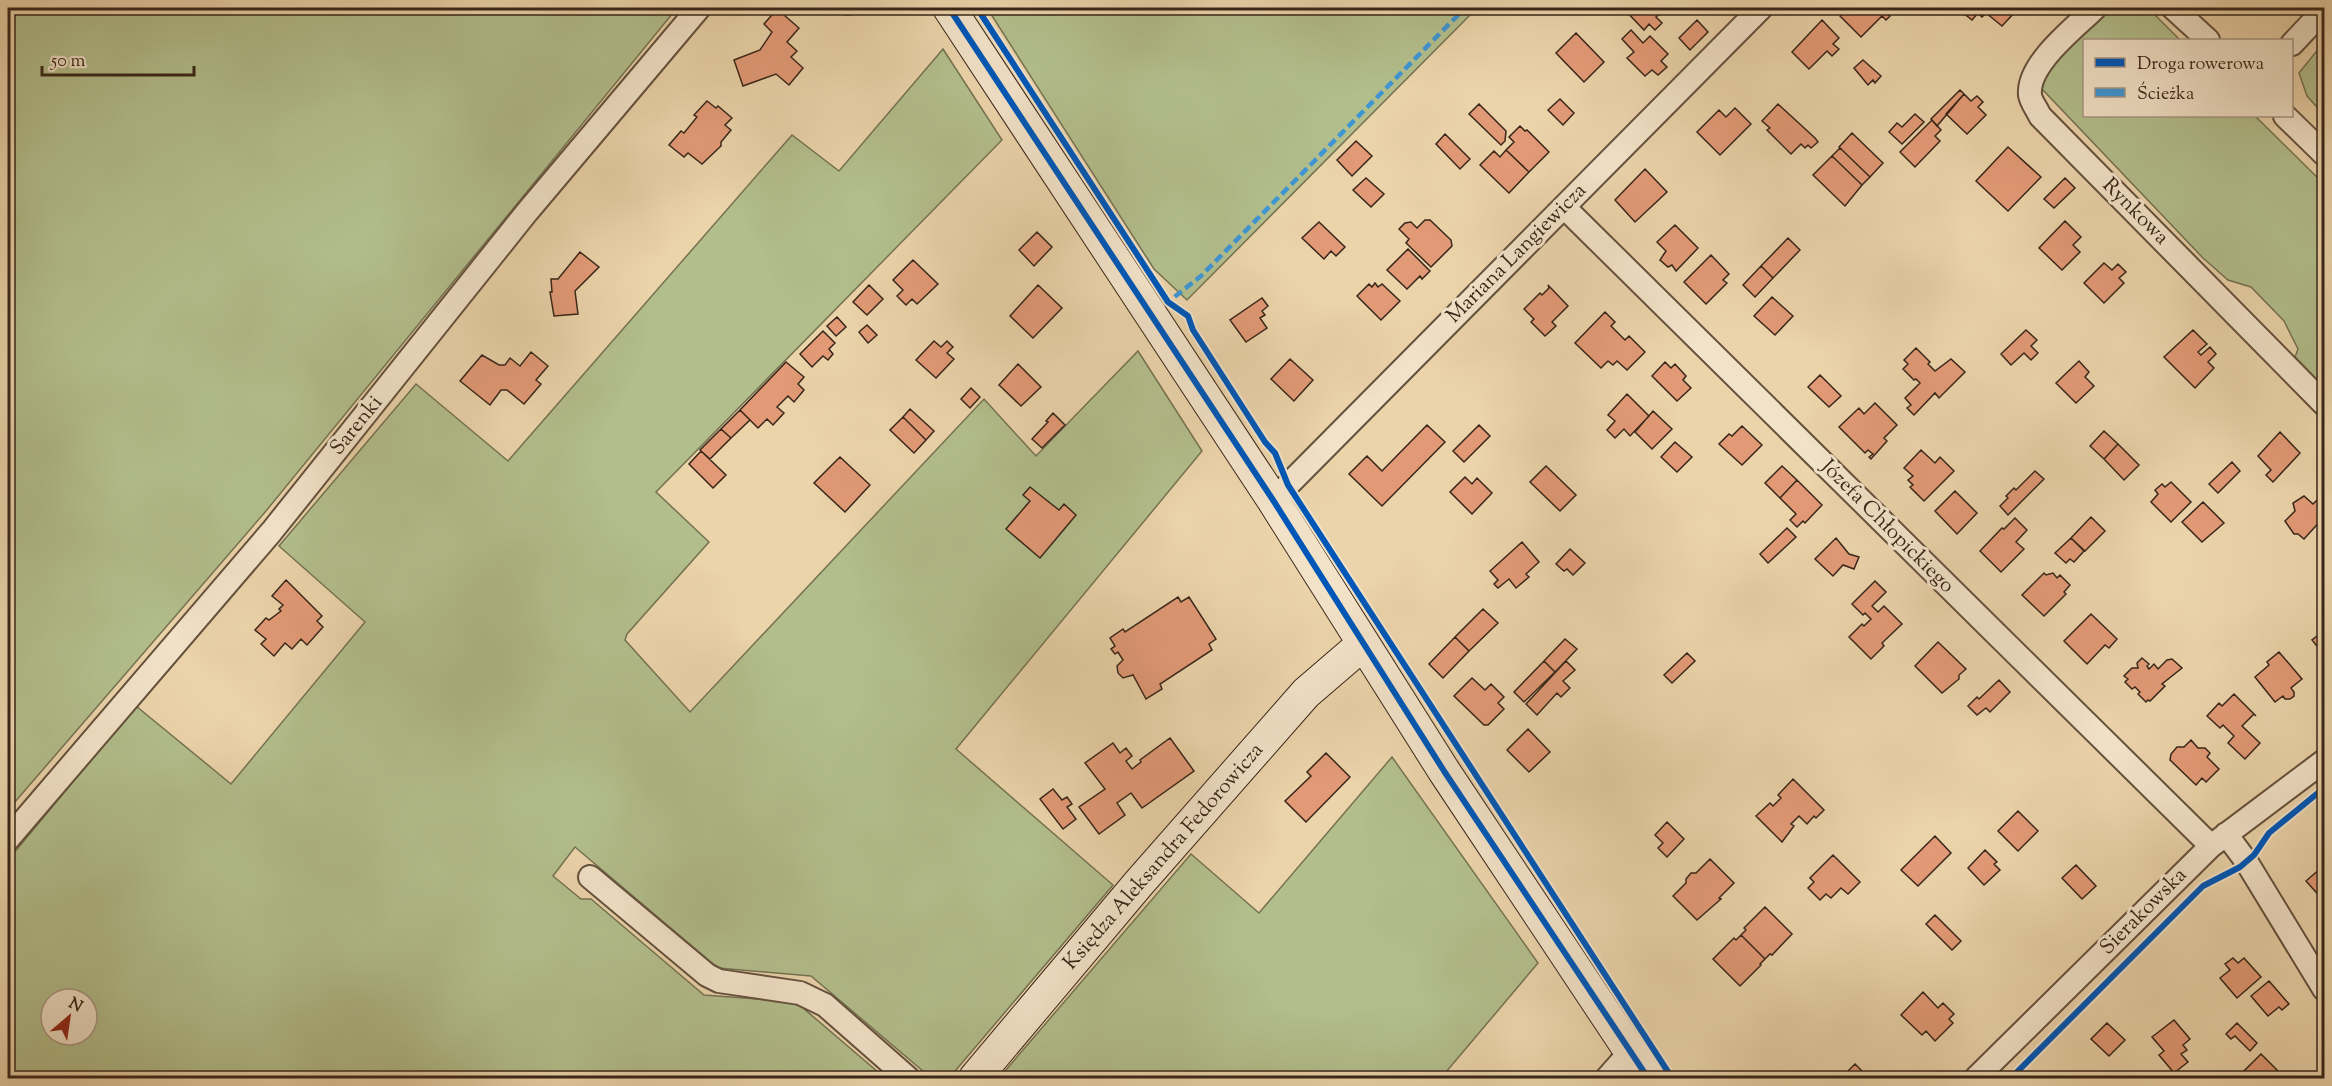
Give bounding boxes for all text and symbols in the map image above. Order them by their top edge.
scale bar [42,39,194,77]
legend [2083,39,2293,117]
text: 50 m [50,49,86,75]
text: Droga rowerowa [2137,52,2264,78]
text: Ścieżka [2137,81,2194,108]
street label: Rynkowa [2095,172,2176,253]
street label: Mariana Langiewicza [1440,177,1594,331]
street label: Sarenki [324,390,391,462]
street label: Józefa Chłopickiego [1813,453,1961,601]
street label: Księdza Aleksandra Fedorowicza [1057,737,1271,977]
street label: Sierakowska [2094,861,2195,962]
north arrow [39,987,99,1047]
text: N [64,993,86,1019]

